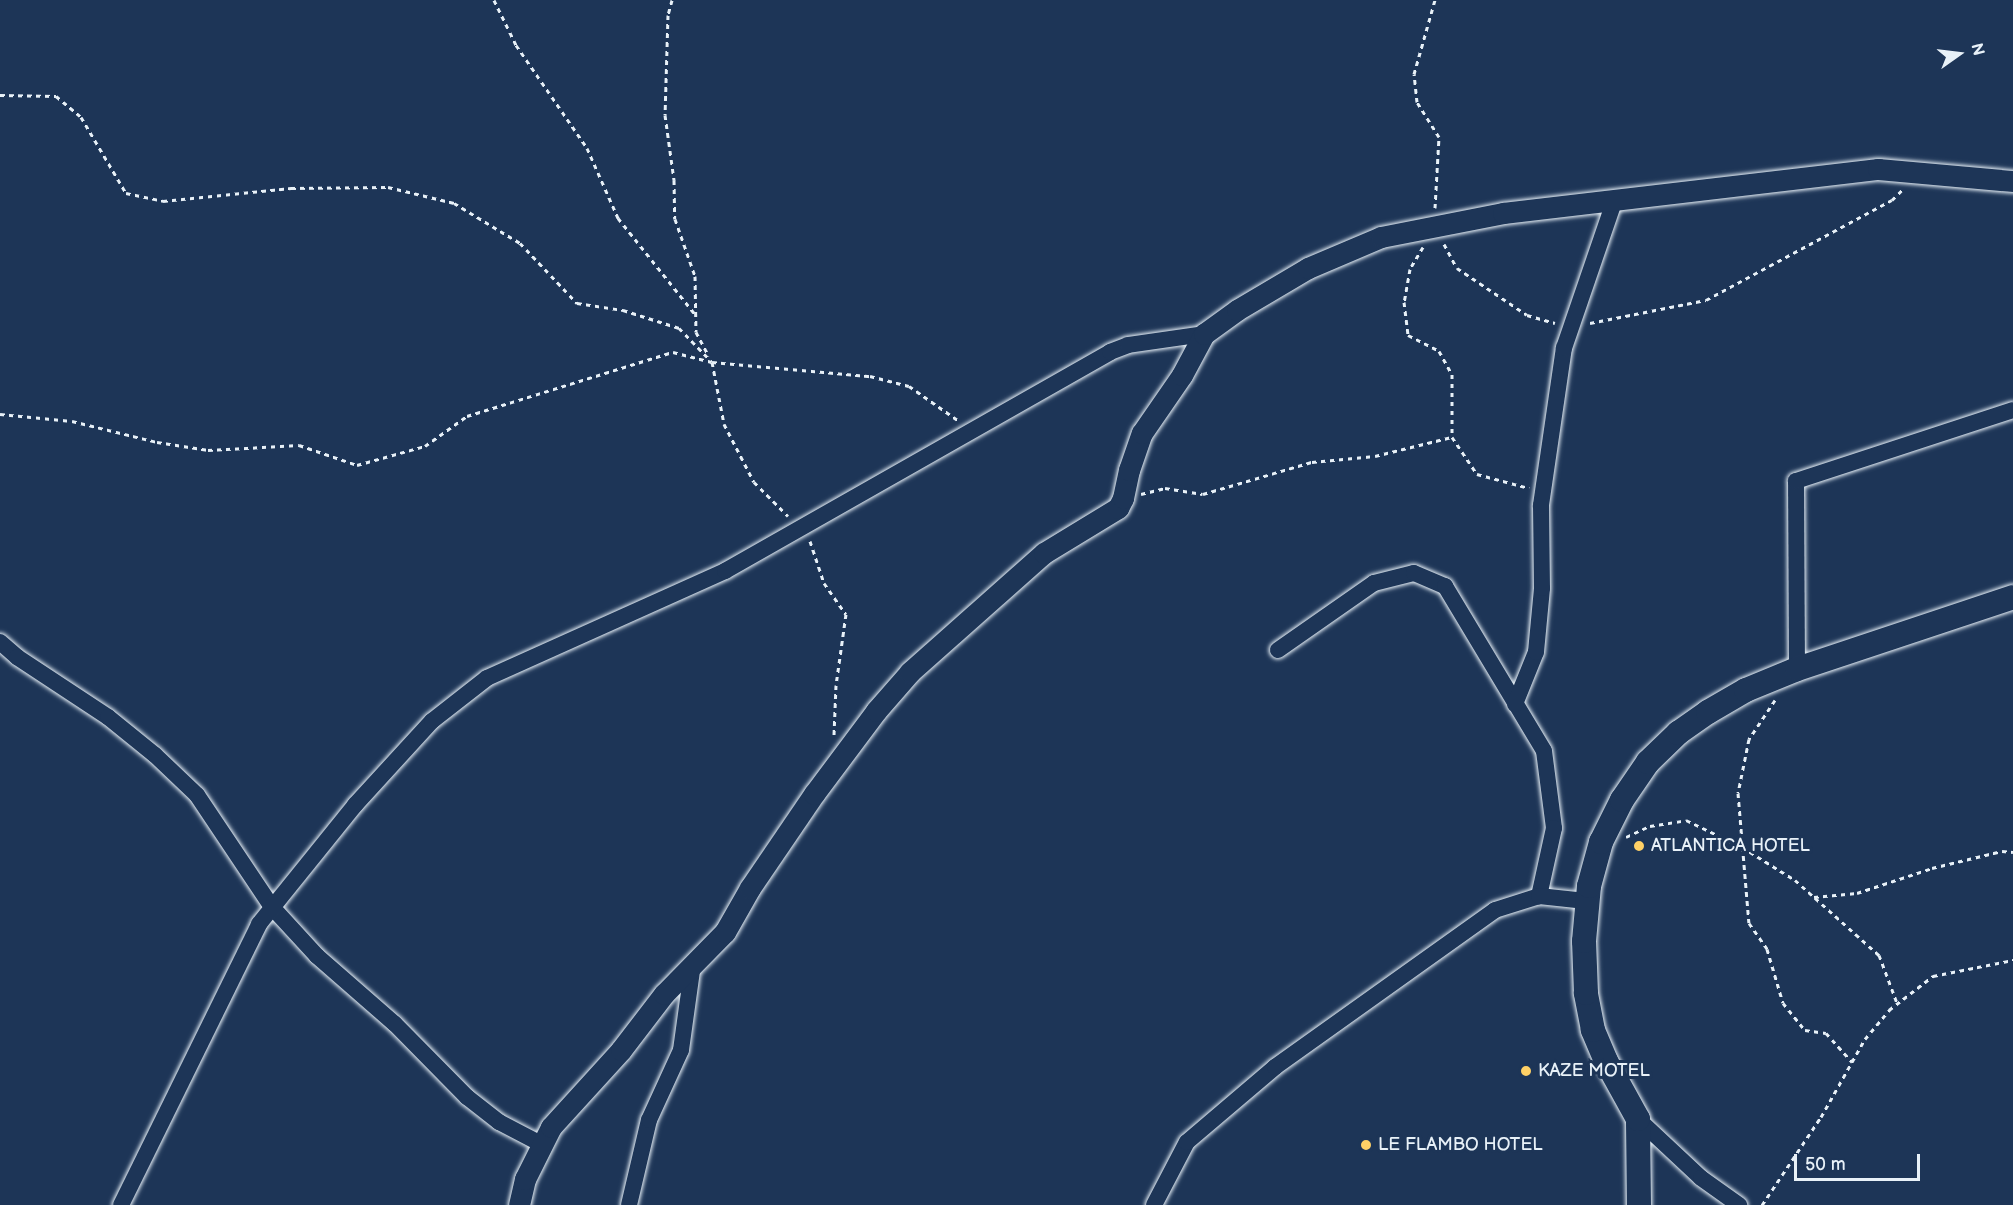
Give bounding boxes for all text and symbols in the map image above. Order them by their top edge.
north arrow [1929,24,1989,84]
text: N [1966,41,1988,58]
place label: ATLANTICA HOTEL [1651,835,1810,857]
marker: ATLANTICA HOTEL [1632,839,1646,853]
place label: KAZE MOTEL [1538,1060,1650,1082]
marker: KAZE MOTEL [1519,1064,1533,1078]
place label: LE FLAMBO HOTEL [1378,1134,1543,1156]
marker: LE FLAMBO HOTEL [1359,1138,1373,1152]
scale bar [1797,1142,1923,1180]
text: 50 m [1805,1154,1846,1175]

